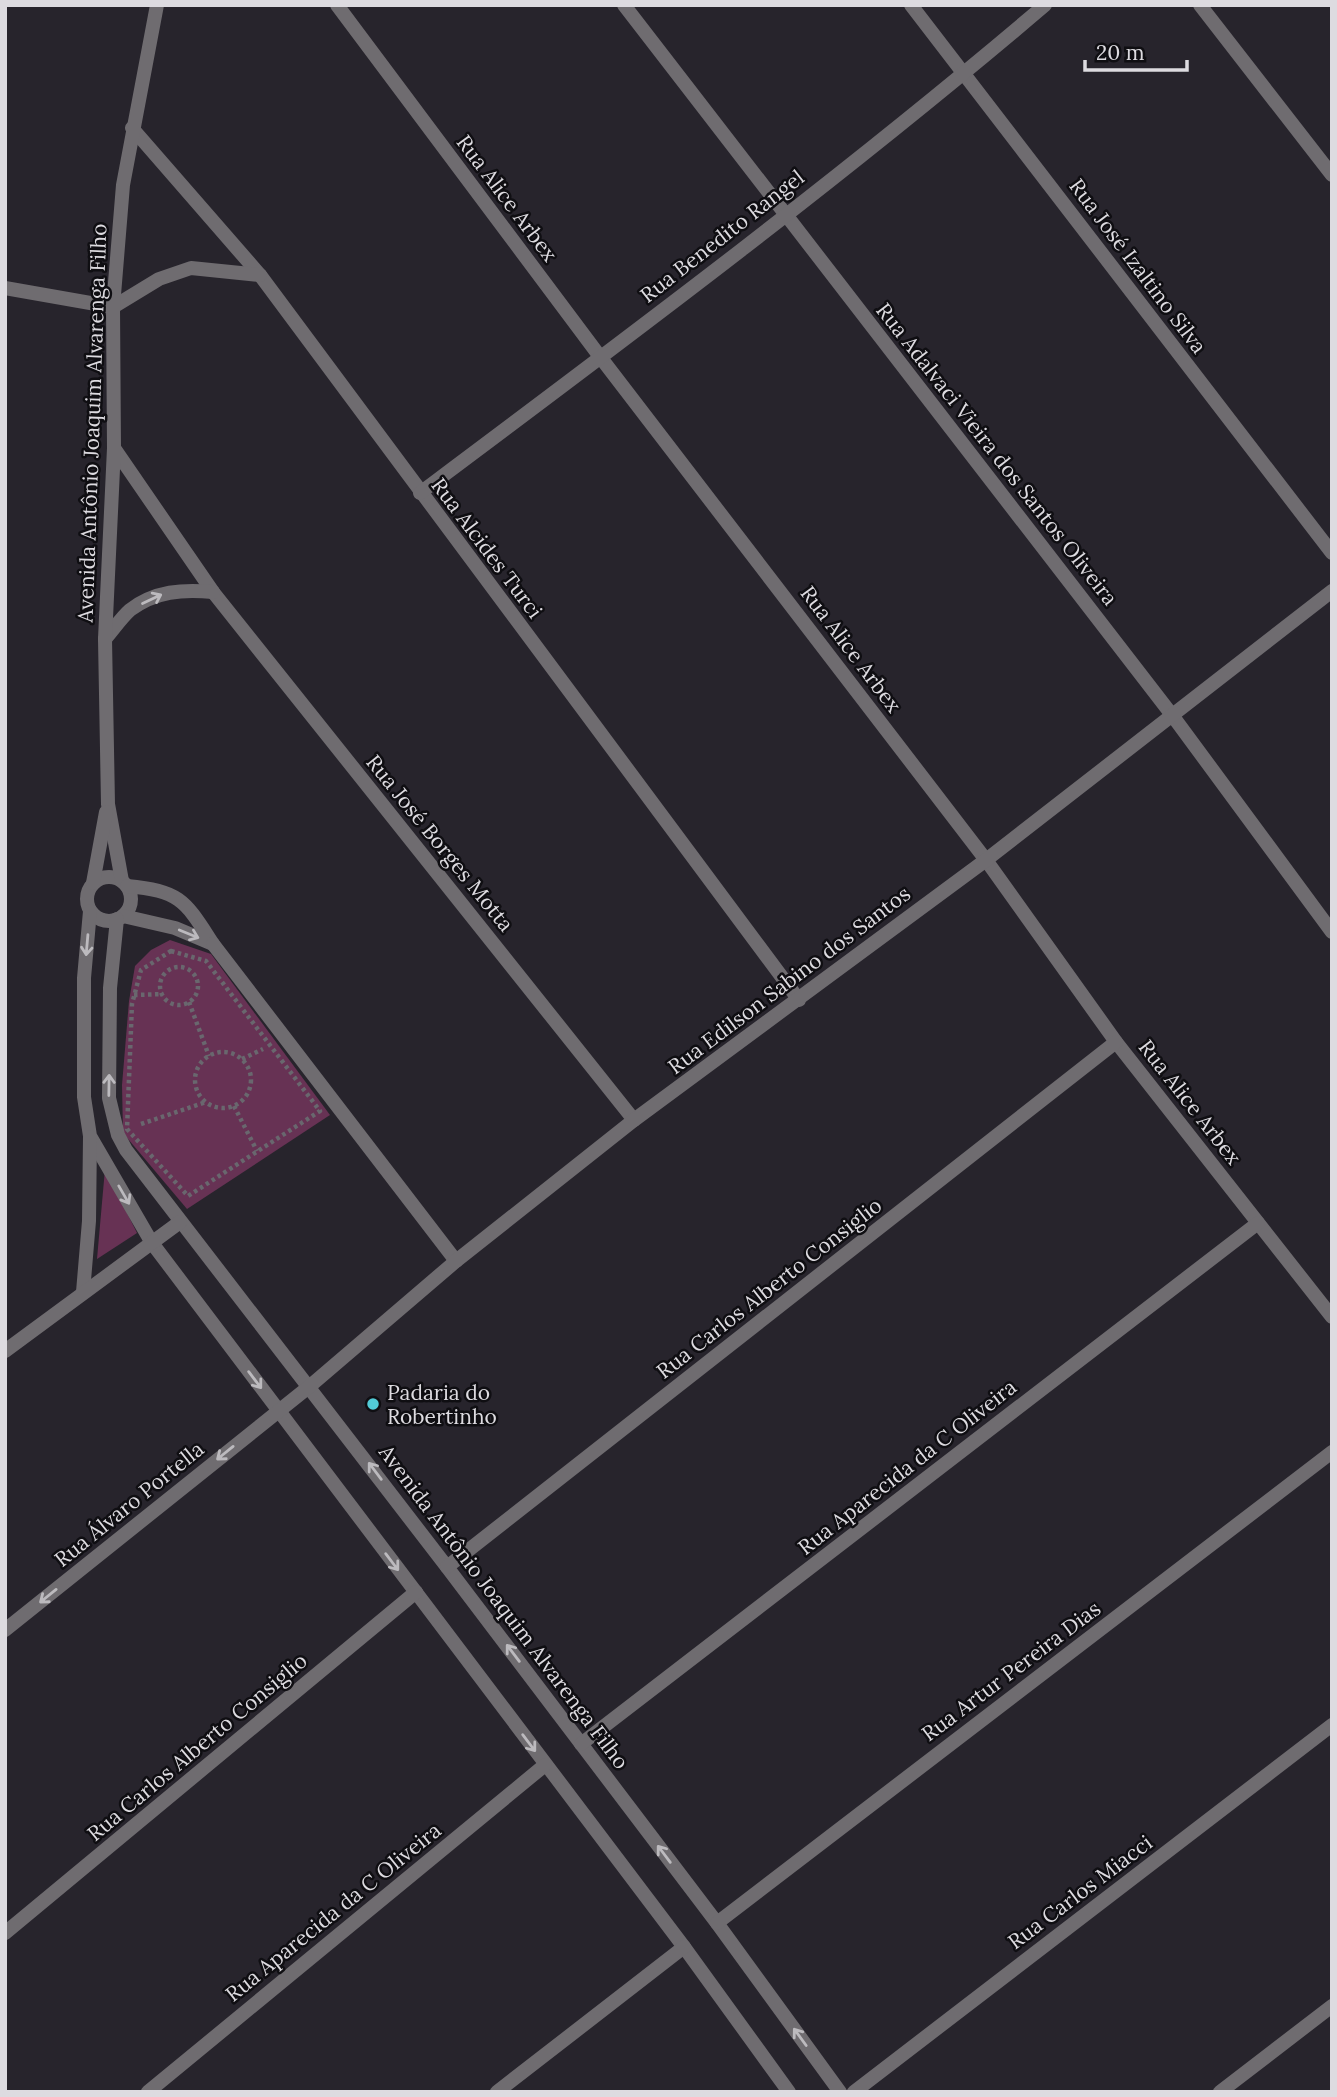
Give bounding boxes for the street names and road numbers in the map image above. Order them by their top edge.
street label: Rua Alice Arbex [451,129,563,267]
street label: Rua Benedito Rangel [635,164,809,308]
street label: Rua José Izaltino Silva [1063,173,1213,359]
street label: Avenida Antônio Joaquim Alvarenga Filho [72,223,112,624]
street label: Rua Adalvaci Vieira dos Santos Oliveira [870,297,1124,611]
street label: Rua Alcides Turci [425,472,549,624]
street label: Rua Alice Arbex [795,580,907,718]
street label: Rua José Borges Motta [360,749,520,937]
street label: Rua Edilson Sabino dos Santos [662,880,916,1080]
street label: Rua Alice Arbex [1133,1034,1247,1170]
street label: Rua Carlos Alberto Consiglio [651,1192,887,1384]
street label: Rua Aparecida da C Oliveira [792,1373,1022,1561]
street label: Rua Álvaro Portella [49,1435,209,1573]
street label: Avenida Antônio Joaquim Alvarenga Filho [372,1439,635,1775]
street label: Rua Artur Pereira Dias [916,1595,1106,1747]
street label: Rua Carlos Alberto Consiglio [82,1647,312,1847]
street label: Rua Aparecida da C Oliveira [220,1817,446,2007]
street label: Rua Carlos Miacci [1002,1829,1158,1955]

